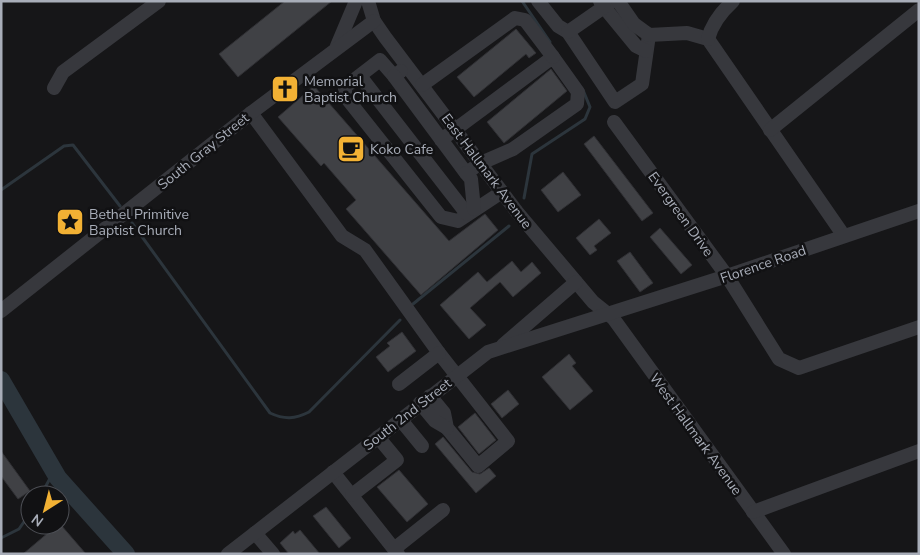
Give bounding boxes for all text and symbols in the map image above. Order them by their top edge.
place label: Memorial Baptist Church [304,72,397,107]
church icon: Memorial Baptist Church [270,74,300,104]
street label: South Gray Street [154,109,253,194]
street label: East Hallmark Avenue [437,110,536,233]
cafe icon: Koko Cafe [336,134,366,164]
place label: Koko Cafe [370,140,433,159]
street label: Evergreen Drive [643,168,718,260]
place label: Bethel Primitive Baptist Church [89,205,189,240]
place icon: Bethel Primitive Baptist Church [55,207,85,237]
street label: Florence Road [718,241,809,288]
street label: West Hallmark Avenue [645,370,746,499]
street label: South 2nd Street [359,374,455,455]
north arrow [20,485,70,535]
text: N [28,509,47,531]

